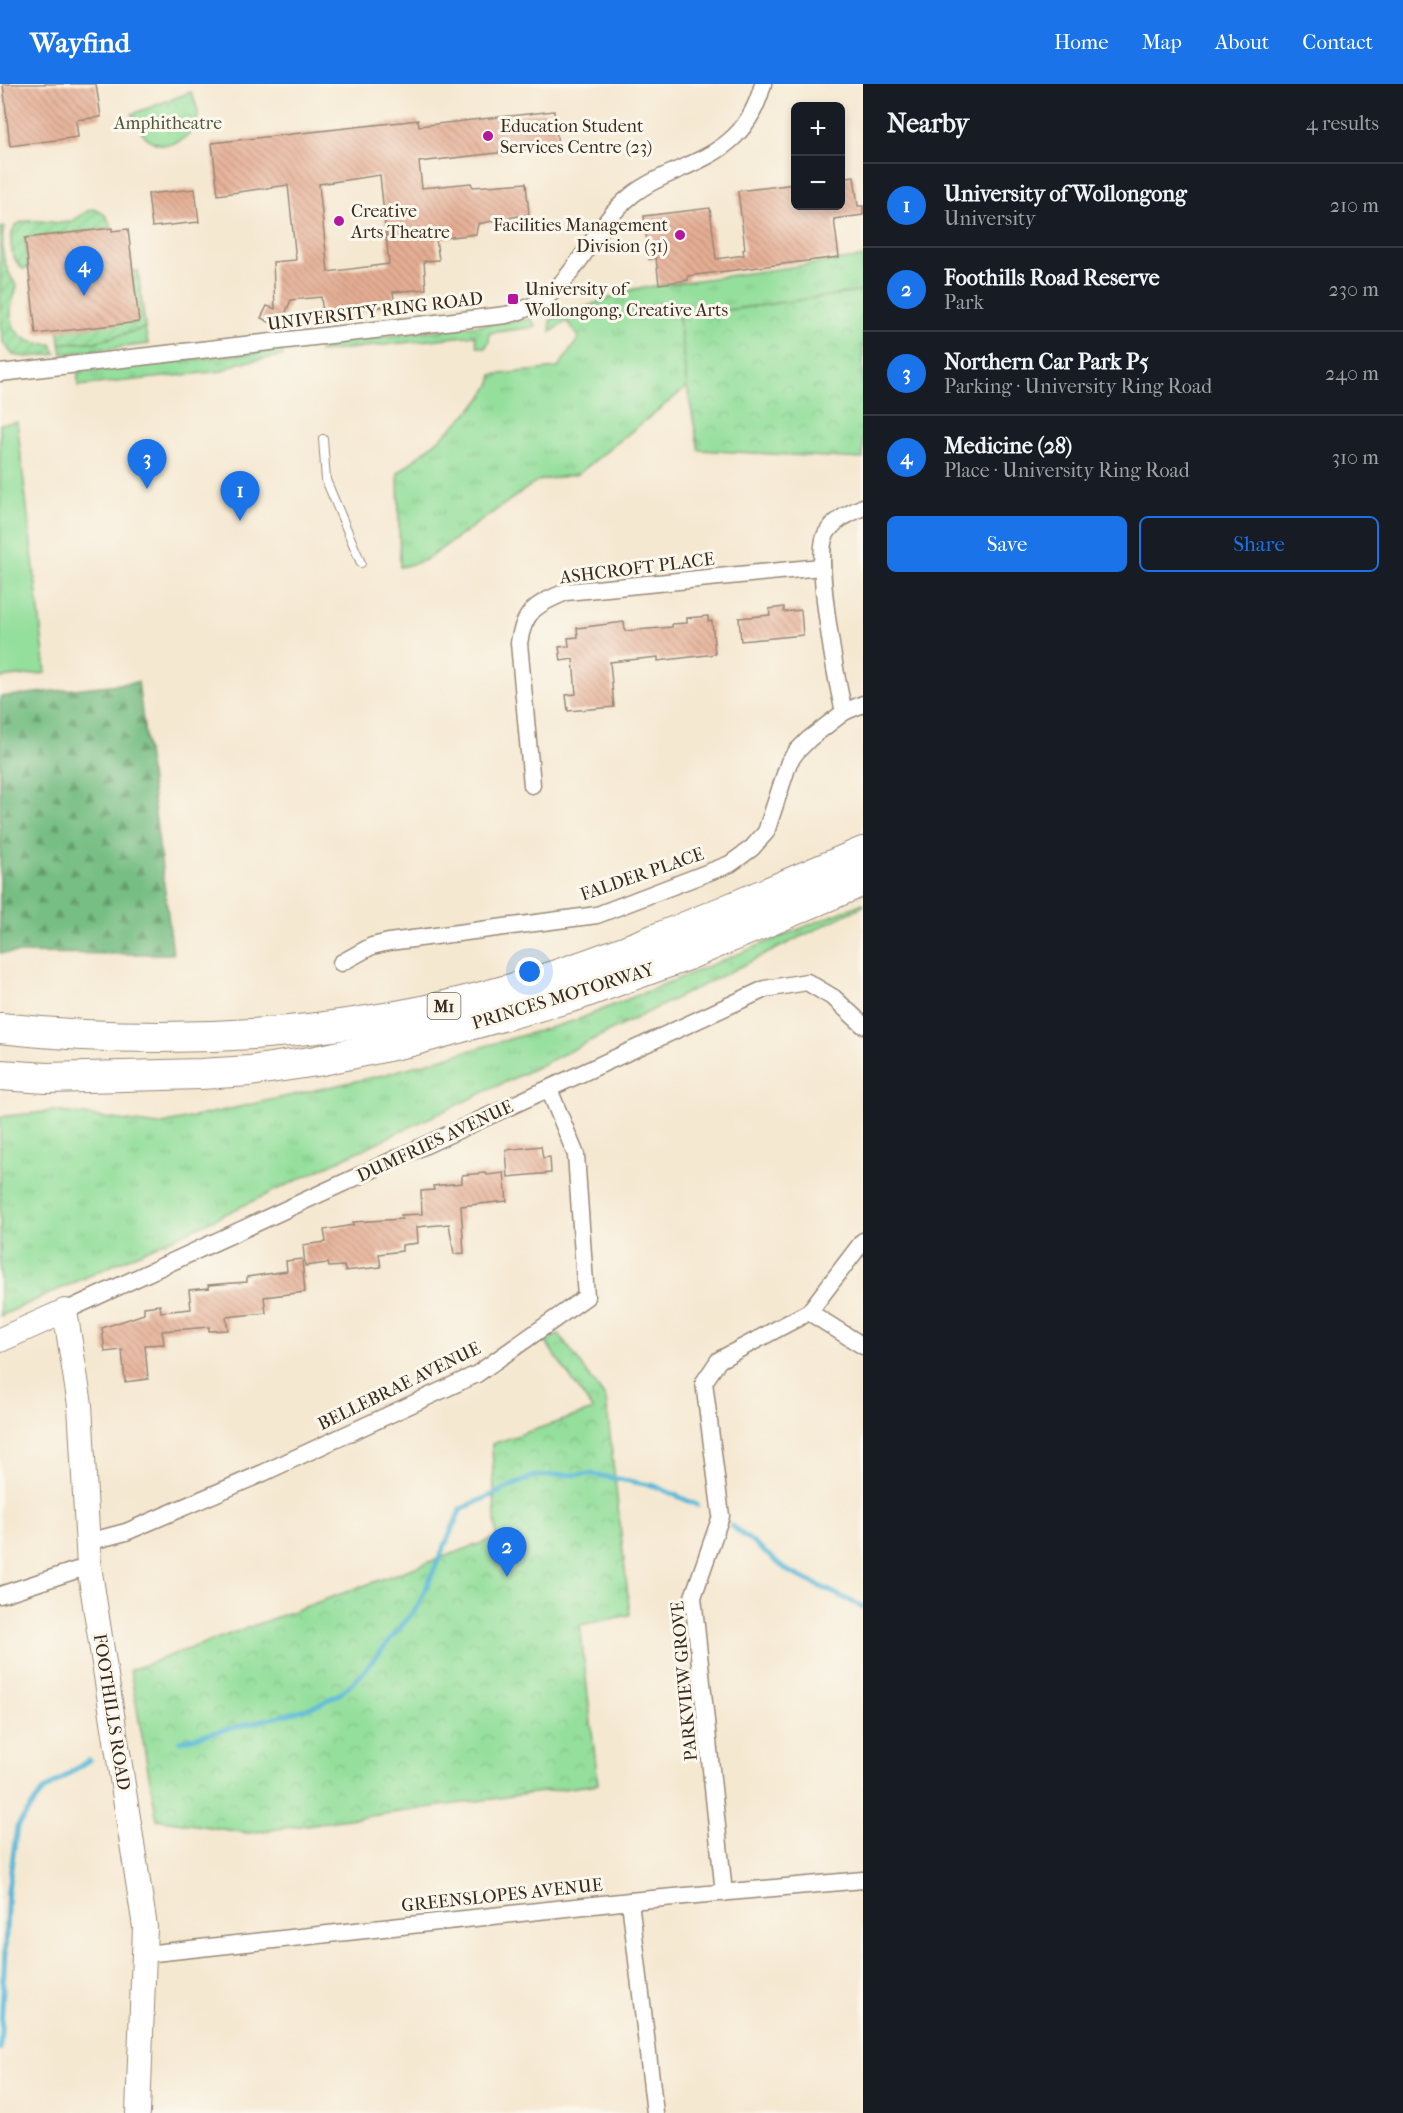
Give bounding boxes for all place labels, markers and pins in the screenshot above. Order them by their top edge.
place label: Education Student Services Centre (23) [500,116,652,158]
marker: Education Student Services Centre (23) [481,129,495,143]
place label: Creative Arts Theatre [350,201,450,243]
marker: Creative Arts Theatre [332,214,346,228]
place label: Facilities Management Division (31) [493,215,669,257]
marker: Facilities Management Division (31) [673,228,687,242]
pin: 4 [64,246,104,296]
place label: University of Wollongong, Creative Arts [524,279,728,321]
marker: University of Wollongong, Creative Arts [506,292,520,306]
pin: 3 [128,440,166,489]
pin: 1 [220,472,260,521]
pin: 2 [488,1528,526,1577]

